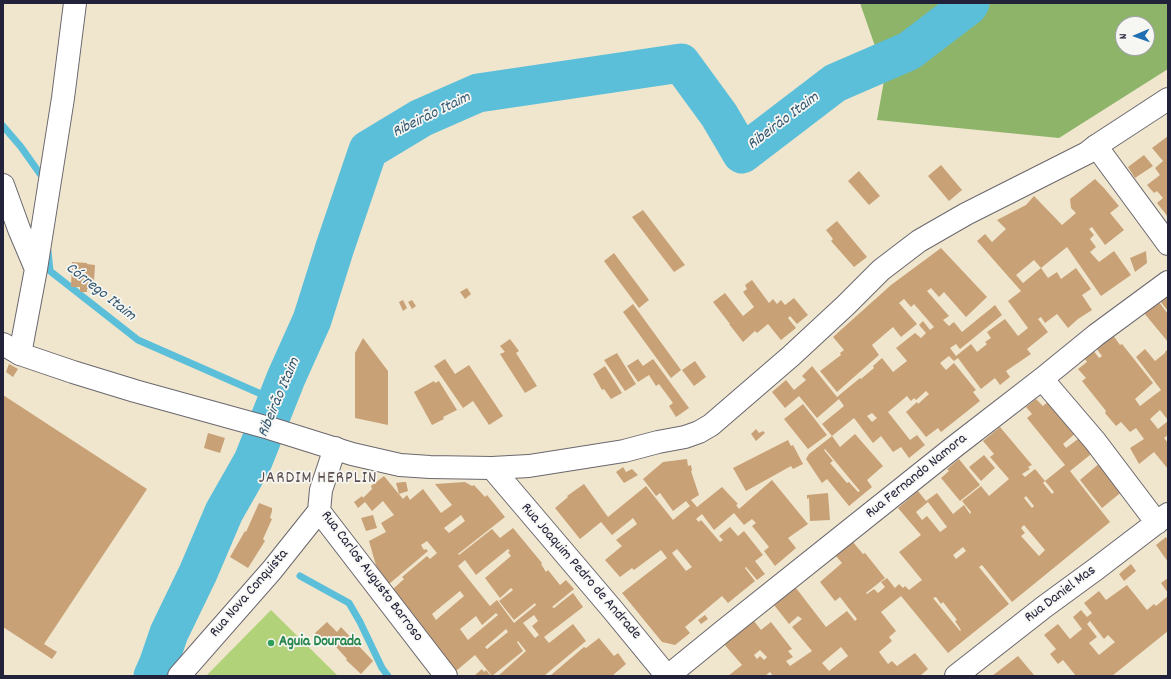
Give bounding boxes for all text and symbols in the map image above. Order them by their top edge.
north arrow [1115,16,1155,56]
text: N [1116,33,1132,39]
water label: Ribeirão Itaim [390,89,474,143]
water label: Ribeirão Itaim [744,89,824,155]
water label: Córrego Itaim [61,260,139,326]
water label: Ribeirão Itaim [255,355,305,441]
street label: Rua Fernando Namora [863,431,971,523]
district label: JARDIM HERPLIN [259,470,377,490]
street label: Rua Joaquim Pedro de Andrade [516,500,644,644]
street label: Rua Carlos Augusto Barroso [316,508,426,646]
street label: Rua Nova Conquista [207,546,293,642]
street label: Rua Daniel Mas [1022,562,1100,628]
place label: Aguia Dourada [279,634,361,652]
marker: Aguia Dourada [266,638,276,648]

